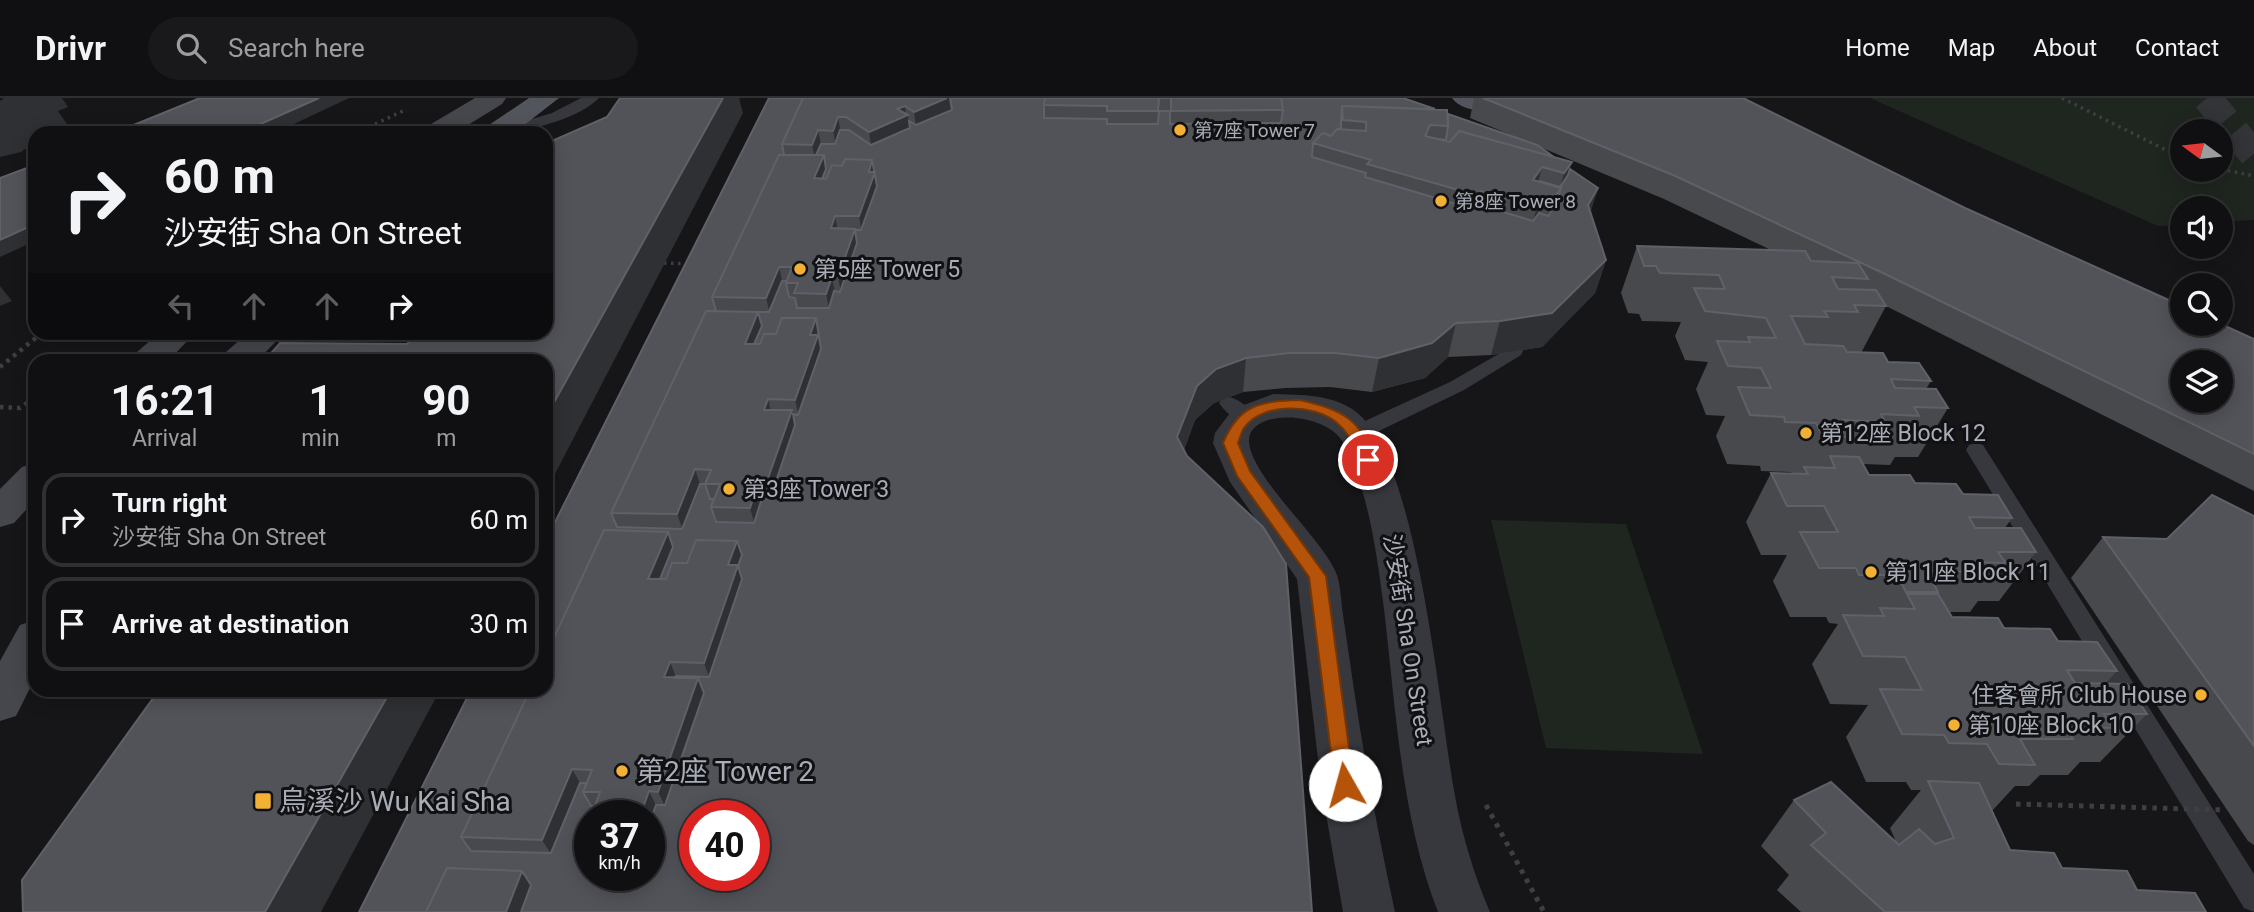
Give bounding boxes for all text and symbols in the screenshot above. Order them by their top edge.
search box [148,17,638,80]
text: Drivr [35,29,106,68]
icon: search [172,29,210,67]
text: Search here [228,33,365,63]
text: Home [1845,34,1910,62]
text: Map [1948,34,1995,62]
text: About [2033,34,2097,62]
text: Contact [2135,34,2219,62]
place label: 第7座 Tower 7 [1194,119,1315,142]
north arrow [2170,119,2233,182]
map controls [2170,119,2233,413]
marker: 第7座 Tower 7 [1172,122,1188,138]
text: 60 m [164,148,275,205]
icon: right [49,154,140,245]
place label: 第8座 Tower 8 [1455,190,1576,213]
marker: 第8座 Tower 8 [1433,193,1449,209]
button: sound [2170,196,2233,259]
text: 沙安街 Sha On Street [164,214,462,252]
place label: 第5座 Tower 5 [814,256,960,283]
marker: 第5座 Tower 5 [792,261,808,277]
button: search [2170,273,2233,336]
icon: left [162,287,200,325]
icon: ahead [235,287,273,325]
icon: ahead [308,287,346,325]
icon: right [381,287,419,325]
button: layers [2170,350,2233,413]
text: 16:21 [111,376,219,425]
text: 1 [308,376,333,425]
text: 90 [422,376,470,425]
place label: 第12座 Block 12 [1820,420,1986,447]
text: Arrival [132,425,197,452]
text: min [301,425,340,452]
text: m [436,425,456,452]
marker: 第12座 Block 12 [1798,425,1814,441]
pin [1338,430,1398,490]
icon: arrive [1349,441,1387,479]
place label: 第3座 Tower 3 [743,476,889,503]
marker: 第3座 Tower 3 [721,481,737,497]
text: Turn right [112,488,227,518]
icon: right [53,501,91,539]
text: 60 m [470,505,528,535]
text: 沙安街 Sha On Street [112,524,326,551]
street label: 沙安街 Sha On Street [1378,532,1438,748]
place label: 第11座 Block 11 [1885,559,2051,586]
marker: 第11座 Block 11 [1863,564,1879,580]
icon: arrive [53,605,91,643]
text: Arrive at destination [112,609,349,639]
text: 30 m [470,609,528,639]
place label: 住客會所 Club House [1971,682,2187,709]
marker: 住客會所 Club House [2193,687,2209,703]
place label: 第10座 Block 10 [1968,712,2134,739]
marker: 第10座 Block 10 [1946,717,1962,733]
position arrow [1308,748,1382,822]
place label: 第2座 Tower 2 [636,755,814,788]
marker: 第2座 Tower 2 [614,763,630,779]
place label: 烏溪沙 Wu Kai Sha [279,785,511,818]
marker: 烏溪沙 Wu Kai Sha [253,791,273,811]
speed limit sign: 40 [679,800,770,891]
text: 37 [599,816,640,857]
text: km/h [598,852,641,873]

